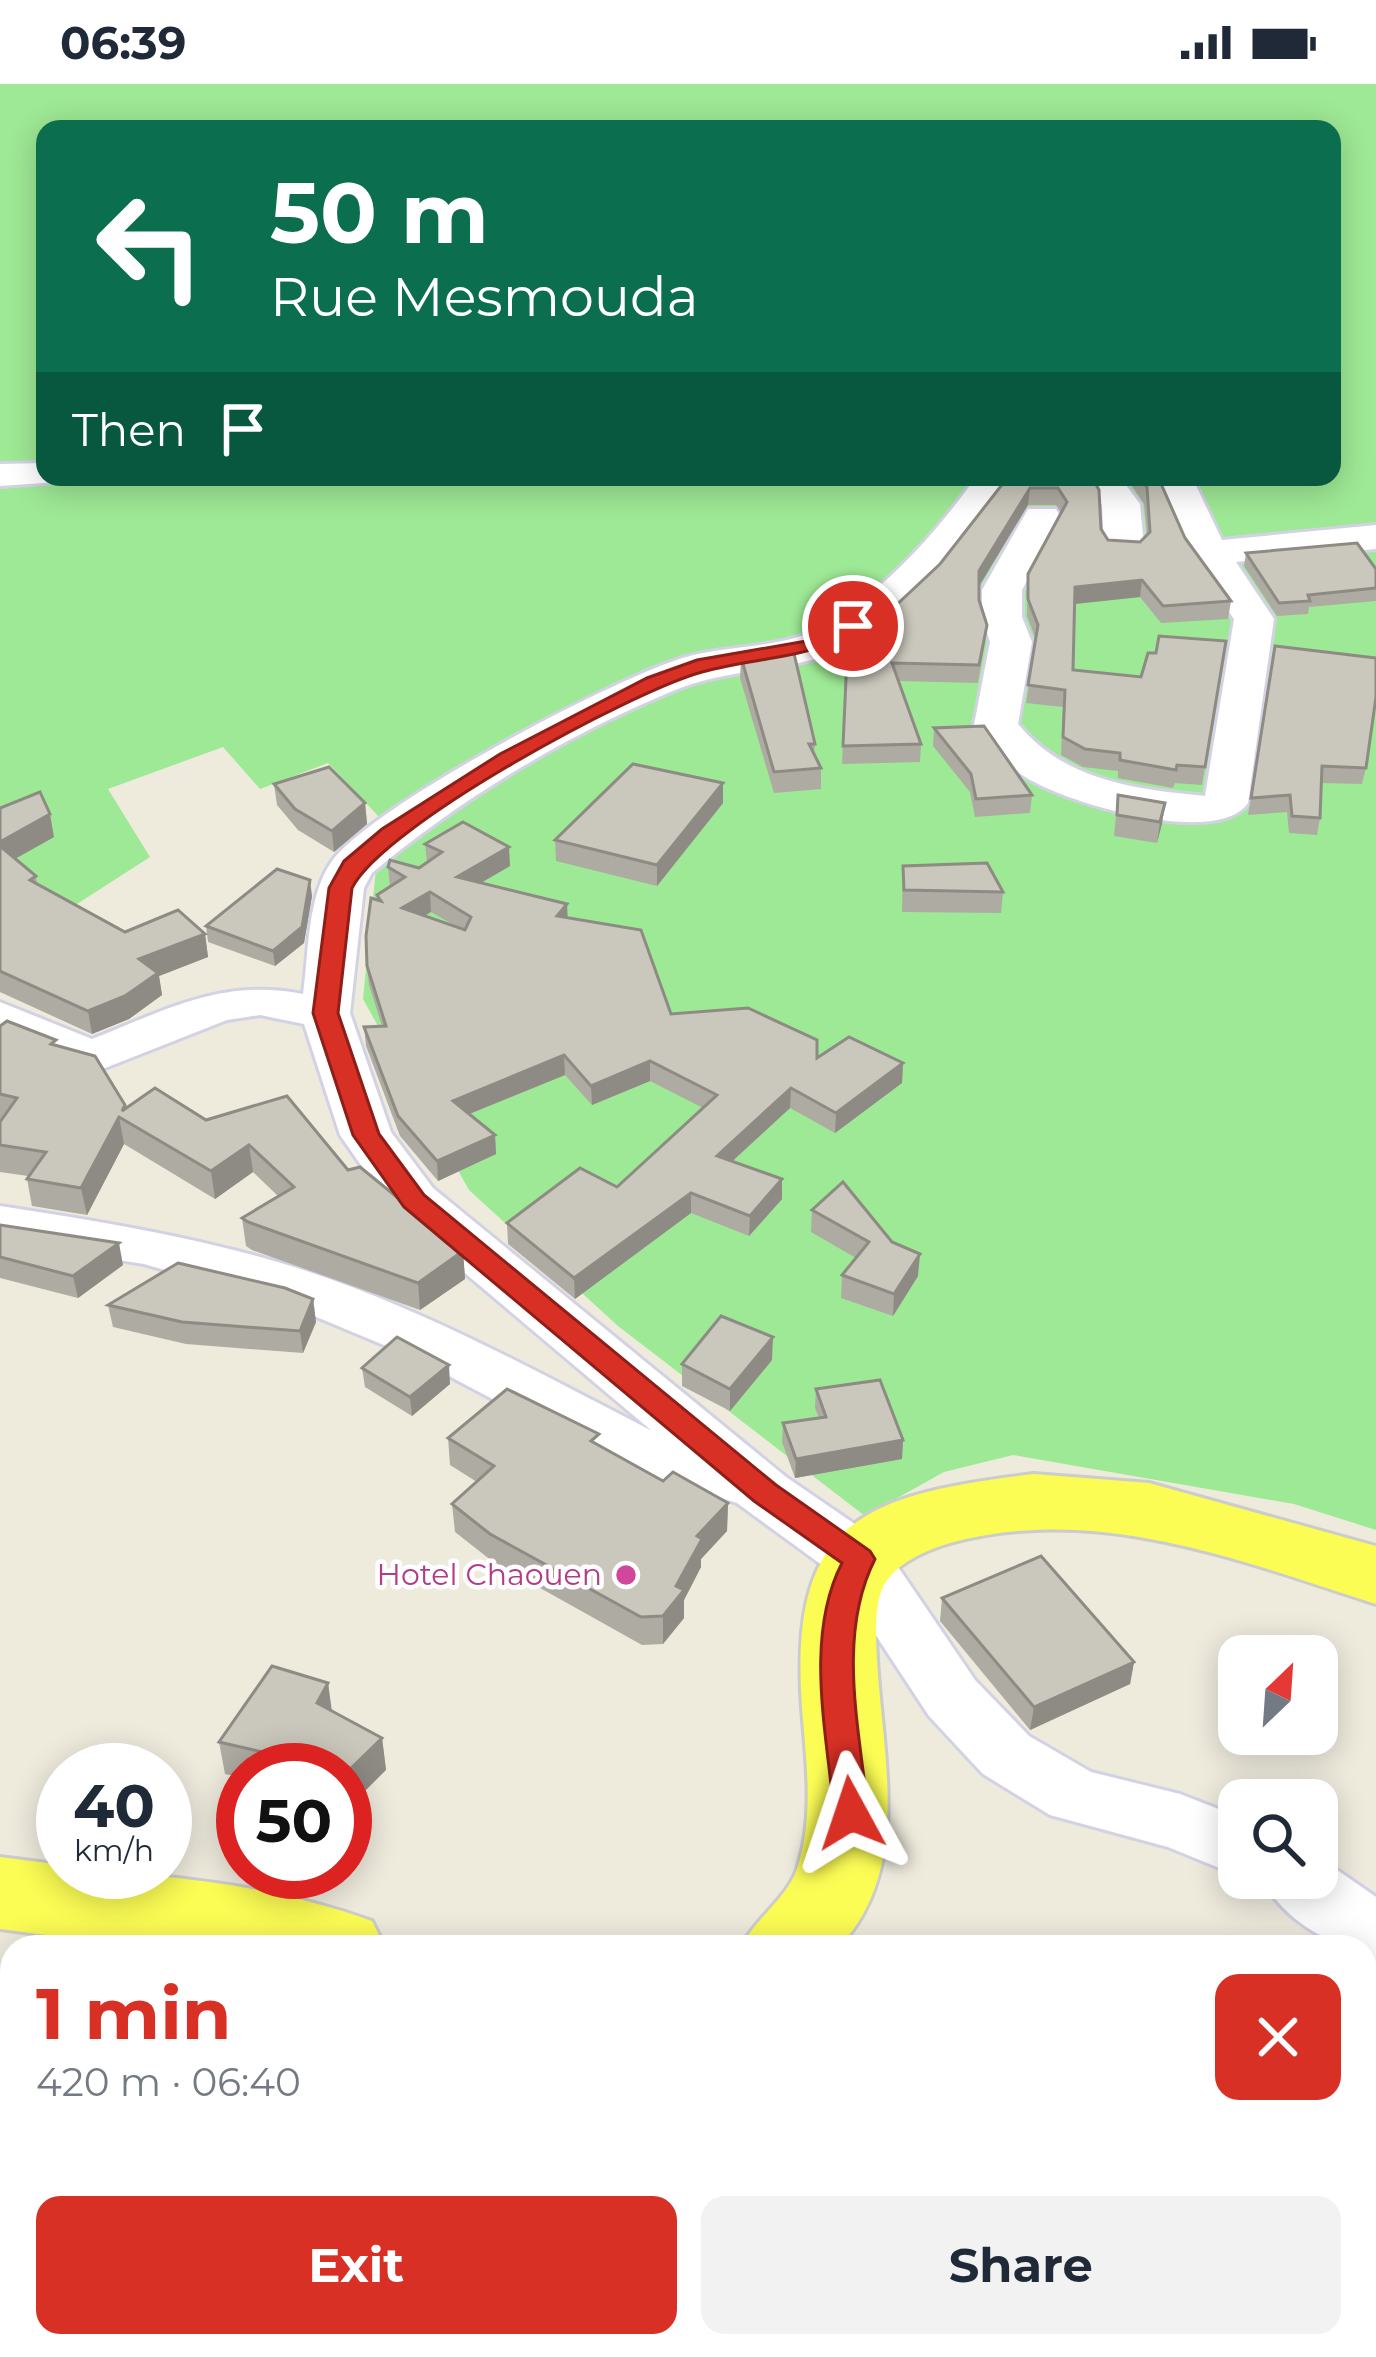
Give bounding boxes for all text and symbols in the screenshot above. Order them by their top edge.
text: 06:39 [60,15,186,70]
text: 50 m [270,162,489,264]
icon: left [72,168,228,324]
text: Rue Mesmouda [270,264,699,330]
icon: arrive [210,396,276,462]
text: Then [72,402,186,457]
pin [802,575,904,677]
icon: arrive [820,593,886,659]
place label: Hotel Chaouen [377,1556,602,1593]
marker: Hotel Chaouen [613,1562,639,1588]
north arrow [1218,1635,1338,1755]
map controls [1218,1635,1338,1899]
speed limit sign: 50 [216,1743,372,1899]
position arrow [788,1750,914,1876]
text: 40 [73,1769,155,1842]
button: search [1218,1779,1338,1899]
text: km/h [74,1832,154,1869]
text: 1 min [36,1969,232,2057]
button: close [1215,1974,1341,2100]
text: 420 m · 06:40 [36,2058,301,2106]
button: Exit [36,2196,677,2334]
button: Share [701,2196,1341,2334]

